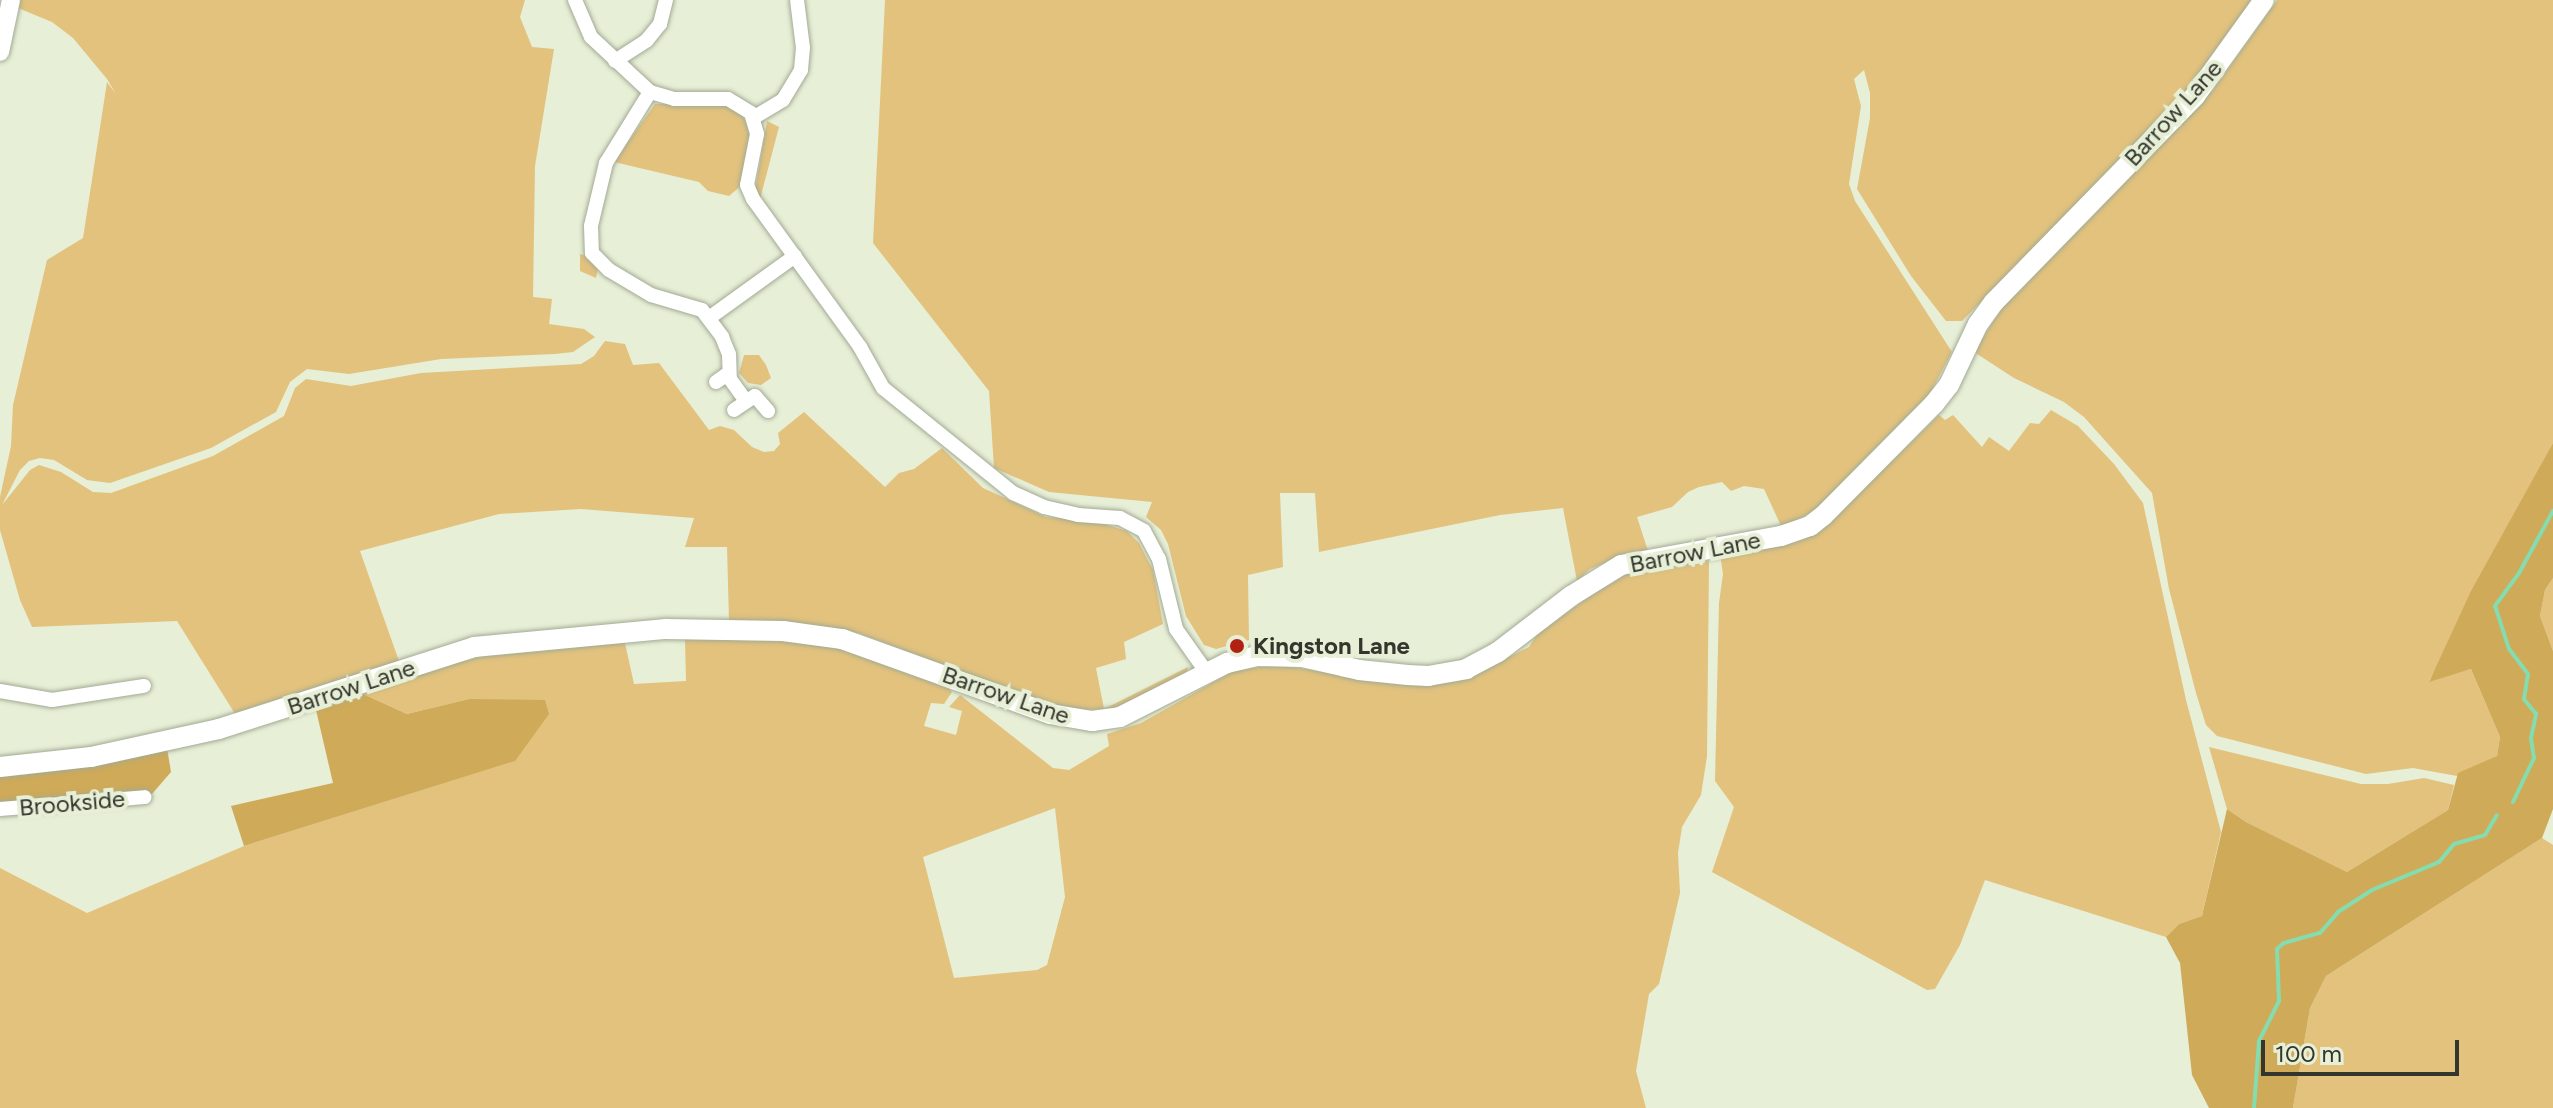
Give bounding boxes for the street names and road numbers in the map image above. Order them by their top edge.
street label: Barrow Lane [2118,54,2228,172]
street label: Barrow Lane [1627,525,1763,579]
street label: Barrow Lane [283,653,419,721]
street label: Barrow Lane [939,660,1073,730]
street label: Brookside [18,784,126,822]

